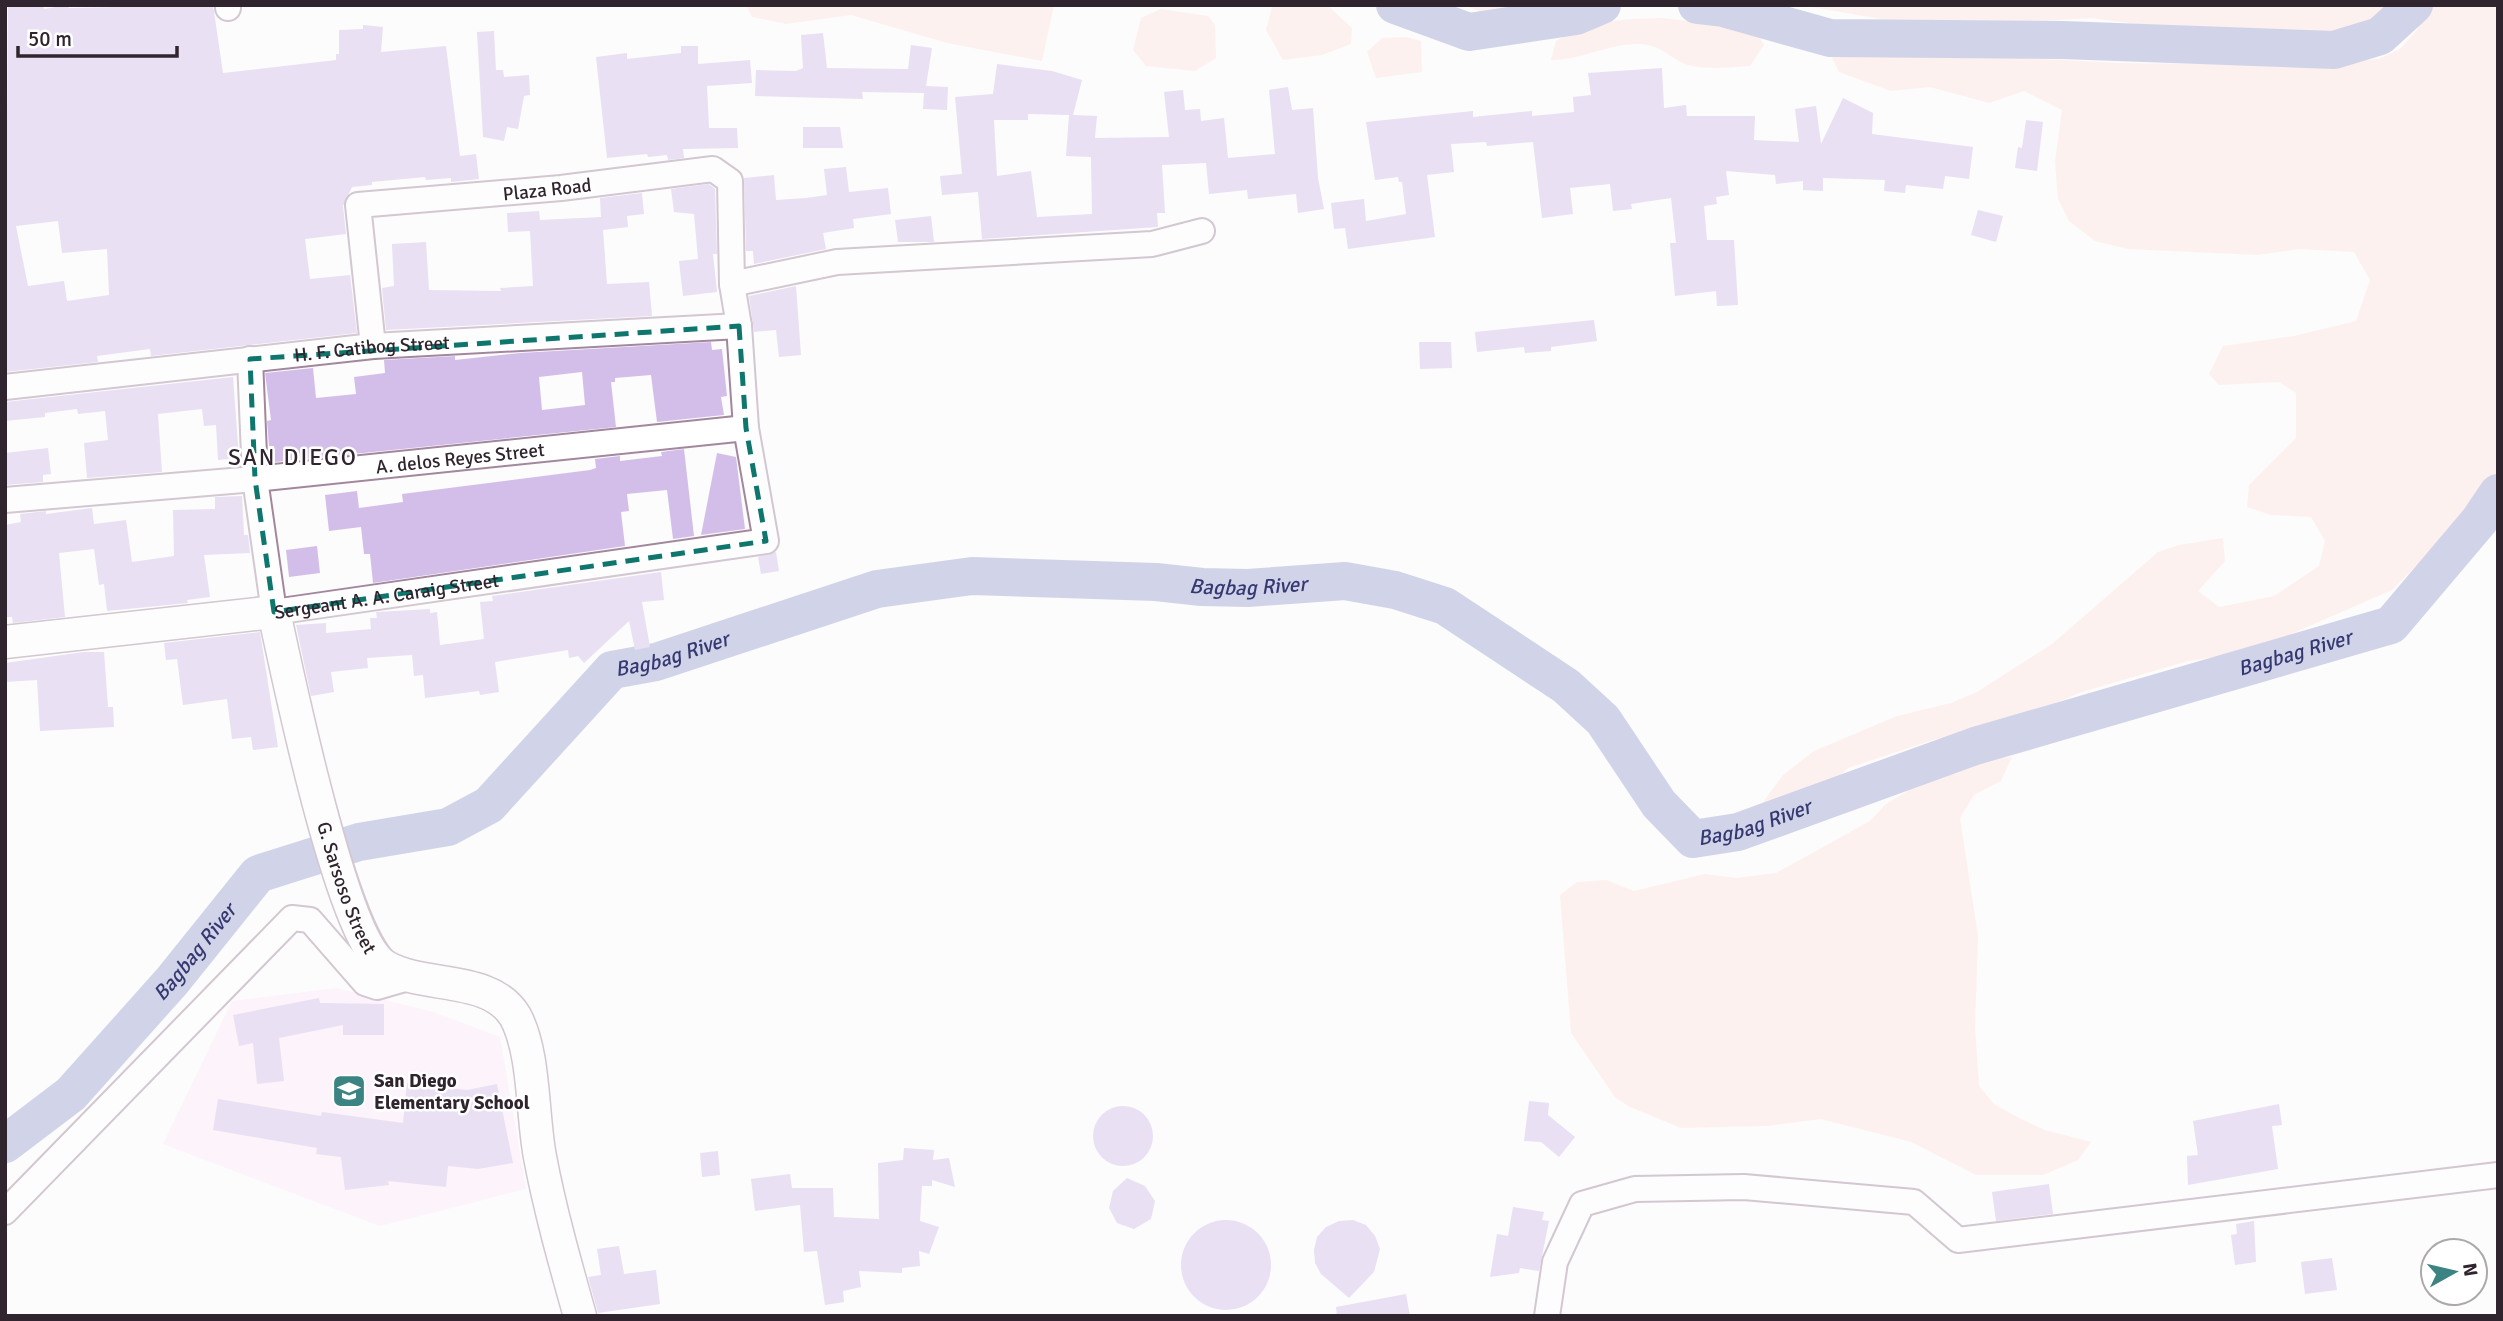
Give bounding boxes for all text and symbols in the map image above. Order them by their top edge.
scale bar [18,14,177,58]
text: 50 m [28,26,72,52]
street label: Plaza Road [502,173,593,207]
street label: H. F. Catibog Street [293,331,451,368]
street label: A. delos Reyes Street [375,438,546,479]
district label: SAN DIEGO [228,443,358,472]
street label: Sergeant A. A. Caraig Street [273,569,501,625]
water label: Bagbag River [1188,571,1311,601]
water label: Bagbag River [2235,623,2358,682]
water label: Bagbag River [613,625,735,682]
water label: Bagbag River [1696,792,1818,851]
street label: G. Sarsoso Street [311,819,382,959]
water label: Bagbag River [148,896,244,1006]
place label: San Diego Elementary School [374,1069,530,1115]
school or university icon: San Diego Elementary School [330,1072,368,1110]
north arrow [2419,1237,2489,1307]
text: N [2457,1262,2483,1278]

